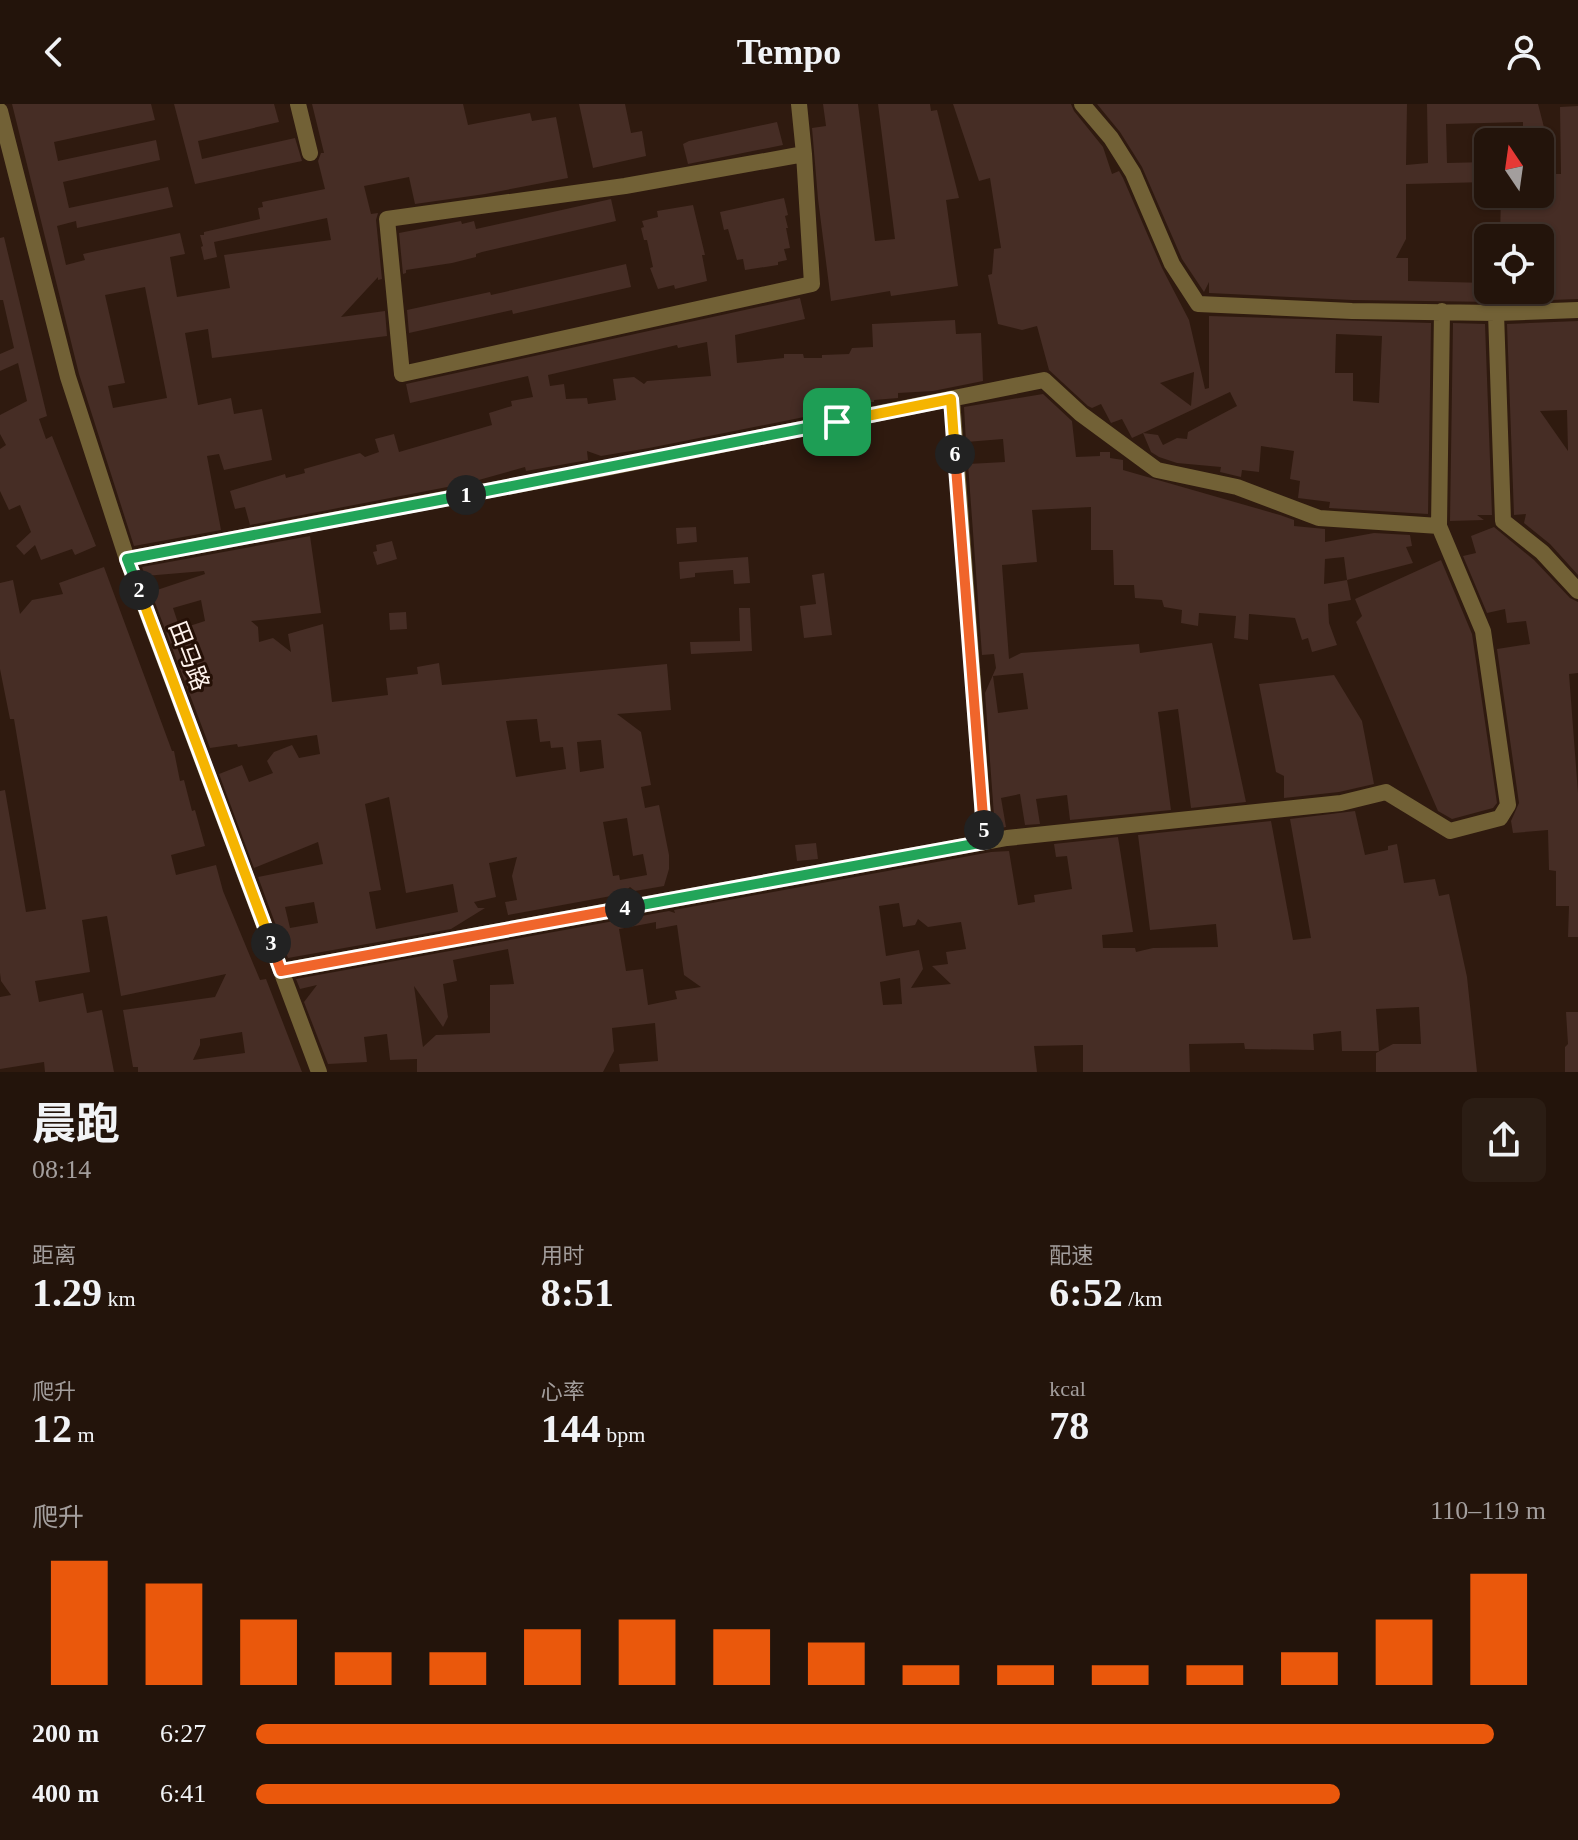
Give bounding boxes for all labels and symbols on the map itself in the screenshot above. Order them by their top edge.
north arrow [1474,128,1554,208]
pin [803,388,871,456]
pin: 6 [935,434,975,474]
pin: 1 [446,475,486,515]
pin: 2 [119,570,159,610]
street label: 田马路 [164,618,214,694]
pin: 5 [964,810,1004,850]
pin: 4 [605,888,645,928]
pin: 3 [251,923,291,963]

